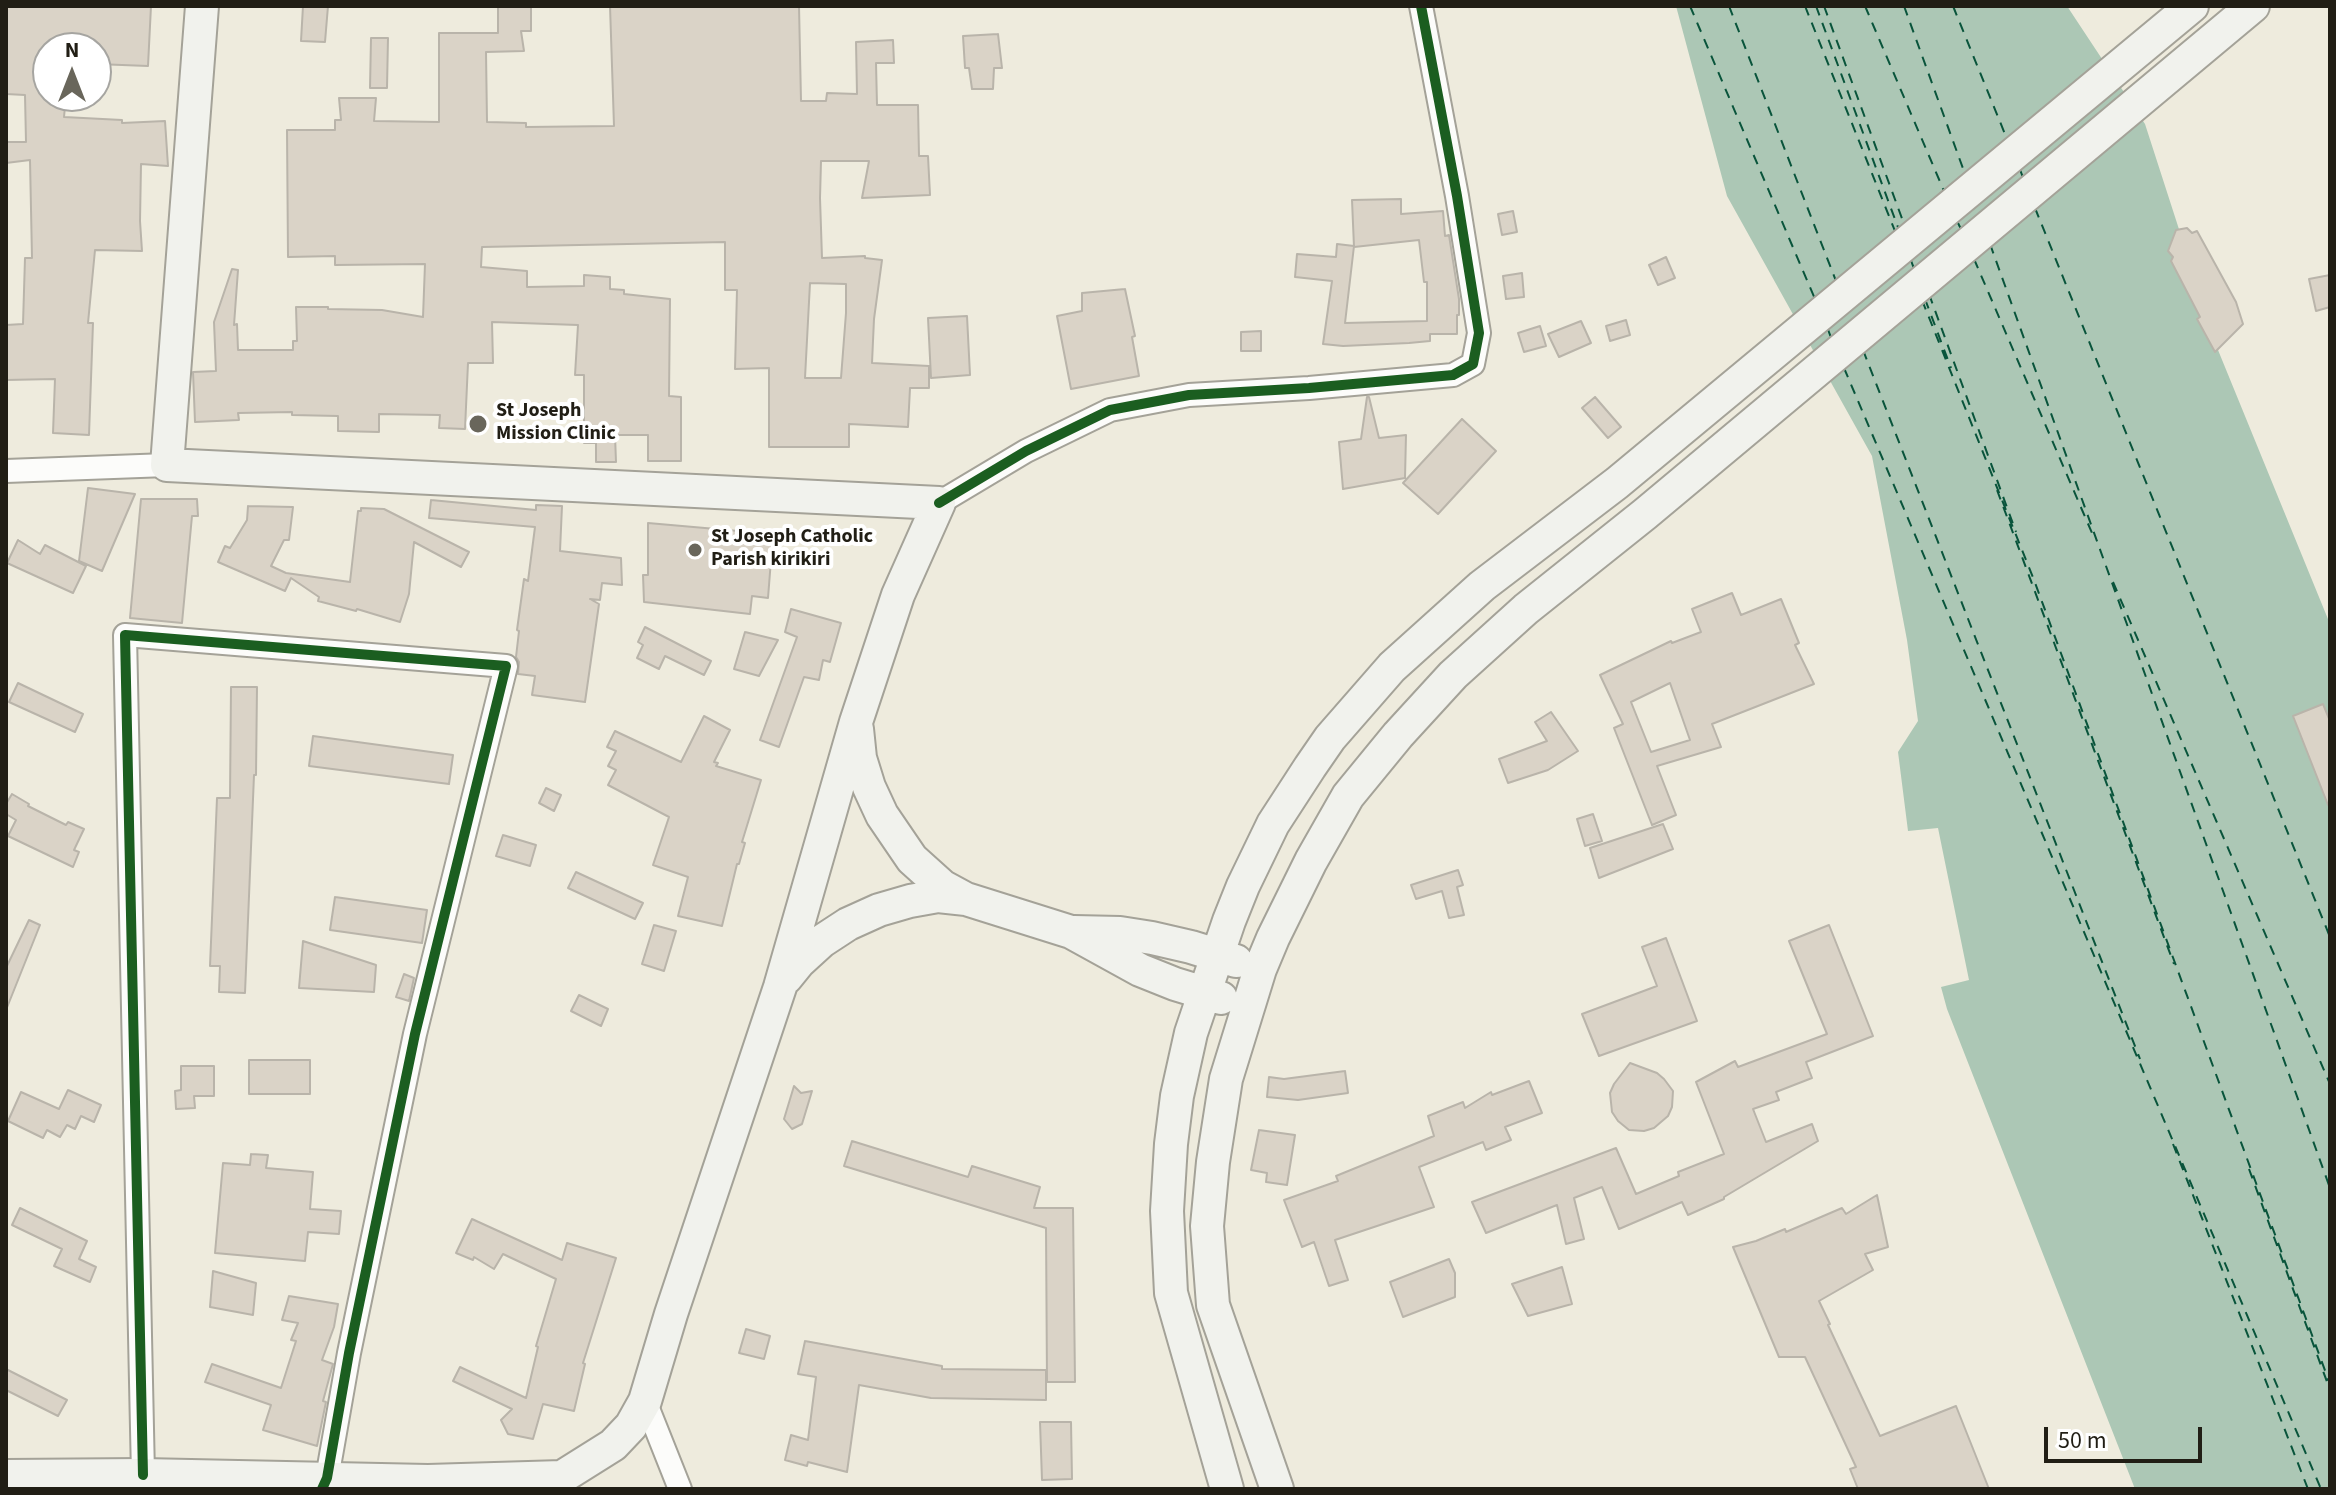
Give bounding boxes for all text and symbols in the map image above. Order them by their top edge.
north arrow [32,32,112,112]
text: N [65,34,79,66]
place label: St Joseph Mission Clinic [496,400,616,447]
marker: St Joseph Mission Clinic [467,413,489,435]
place label: St Joseph Catholic Parish kirikiri [711,526,873,573]
marker: St Joseph Catholic Parish kirikiri [686,541,704,559]
scale bar [2048,1411,2206,1461]
text: 50 m [2058,1423,2107,1458]

